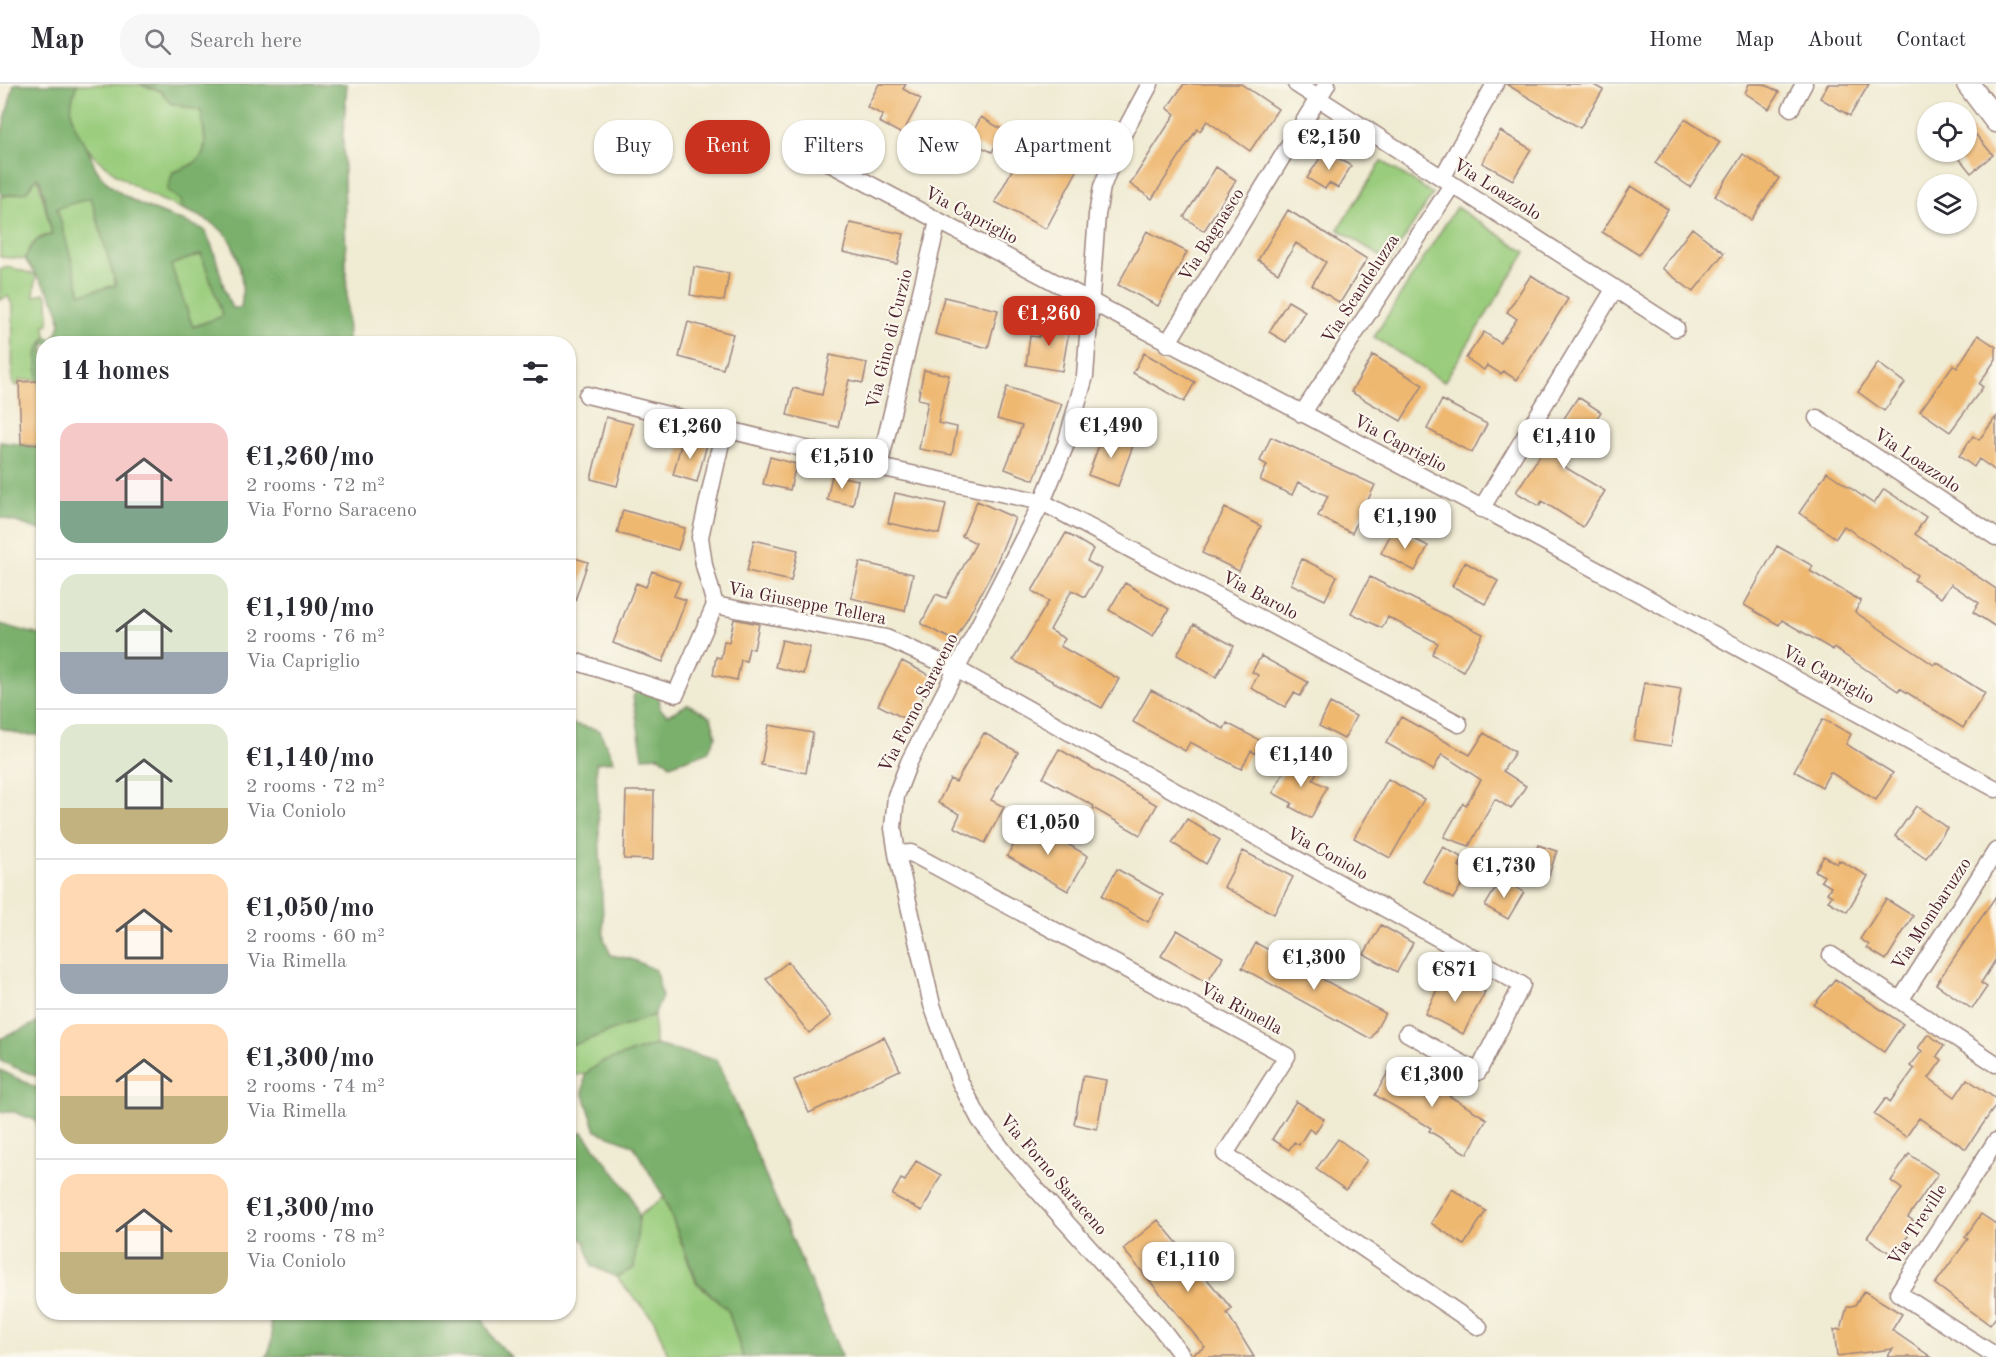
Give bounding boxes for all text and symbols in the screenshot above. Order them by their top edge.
search box [120,14,540,68]
icon: search [141,25,174,58]
text: Map [30,27,84,55]
text: Search here [189,30,302,52]
text: Home [1649,30,1702,51]
text: Map [1735,30,1774,51]
text: About [1807,30,1863,51]
text: Contact [1896,30,1966,51]
map controls [1917,102,1977,234]
button: locate [1917,102,1977,162]
chip: Buy [594,120,673,174]
chip: Rent [685,120,770,174]
chip: Filters [782,120,885,174]
chip: New [897,120,981,174]
chip: Apartment [993,120,1133,174]
pin: €2,150 [1280,120,1378,171]
text: €2,150 [1297,129,1361,149]
street label: Via Loazzolo [1450,156,1544,224]
button: layers [1917,174,1977,234]
street label: Via Capriglio [921,184,1021,248]
street label: Via Bagnasco [1176,185,1248,285]
street label: Via Scandeluzza [1319,231,1403,347]
street label: Via Gino di Curzio [864,267,916,411]
pin: €1,260 [1000,296,1098,347]
text: €1,260 [1017,305,1081,325]
icon: filters [519,356,552,389]
text: 14 homes [60,359,169,385]
pin: €1,490 [1062,408,1160,459]
pin: €1,260 [641,409,739,460]
street label: Via Capriglio [1350,412,1450,476]
text: €1,490 [1079,417,1143,437]
text: €1,260 [658,418,722,438]
pin: €1,410 [1515,419,1613,470]
street label: Via Loazzolo [1870,425,1964,497]
text: €1,410 [1532,428,1596,448]
pin: €1,510 [793,439,891,490]
text: €1,260/mo [246,445,374,471]
icon: home [108,447,180,519]
text: €1,510 [810,448,874,468]
text: 2 rooms · 72 m² [246,476,385,496]
pin: €1,190 [1356,499,1454,550]
text: Via Forno Saraceno [246,501,417,521]
text: €1,190 [1373,508,1437,528]
street label: Via Barolo [1219,568,1301,624]
street label: Via Giuseppe Tellera [726,580,888,628]
text: €1,190/mo [246,596,374,622]
icon: home [108,598,180,670]
text: 2 rooms · 76 m² [246,627,385,647]
street label: Via Forno Saraceno [876,630,962,776]
street label: Via Capriglio [1779,642,1877,708]
text: Via Capriglio [246,652,360,672]
pin: €1,140 [1252,737,1350,788]
text: €1,140/mo [246,746,374,772]
text: €1,140 [1269,746,1333,766]
icon: home [108,748,180,820]
text: 2 rooms · 72 m² [246,777,385,797]
text: Via Coniolo [246,802,346,822]
pin: €1,050 [999,805,1097,856]
text: €1,050 [1016,814,1080,834]
street label: Via Coniolo [1283,824,1371,884]
pin: €1,730 [1455,848,1553,899]
street label: Via Mombaruzzo [1889,855,1975,973]
text: €1,730 [1472,857,1536,877]
text: €1,050/mo [246,896,374,922]
icon: home [108,898,180,970]
text: 2 rooms · 60 m² [246,927,385,947]
pin: €1,300 [1265,940,1363,991]
text: €1,300 [1282,949,1346,969]
text: Via Rimella [246,952,347,972]
pin: €871 [1419,952,1491,1003]
text: €871 [1432,961,1478,981]
street label: Via Rimella [1197,980,1285,1038]
text: €1,300/mo [246,1046,374,1072]
icon: home [108,1048,180,1120]
pin: €1,300 [1383,1057,1481,1108]
text: €1,300 [1400,1066,1464,1086]
text: 2 rooms · 74 m² [246,1077,385,1097]
text: Via Rimella [246,1102,347,1122]
street label: Via Forno Saraceno [996,1111,1110,1239]
street label: Via Treville [1885,1181,1951,1269]
text: €1,300/mo [246,1196,374,1222]
icon: home [108,1198,180,1270]
text: 2 rooms · 78 m² [246,1227,385,1247]
pin: €1,110 [1139,1242,1237,1293]
text: €1,110 [1156,1251,1220,1271]
text: Via Coniolo [246,1252,346,1272]

